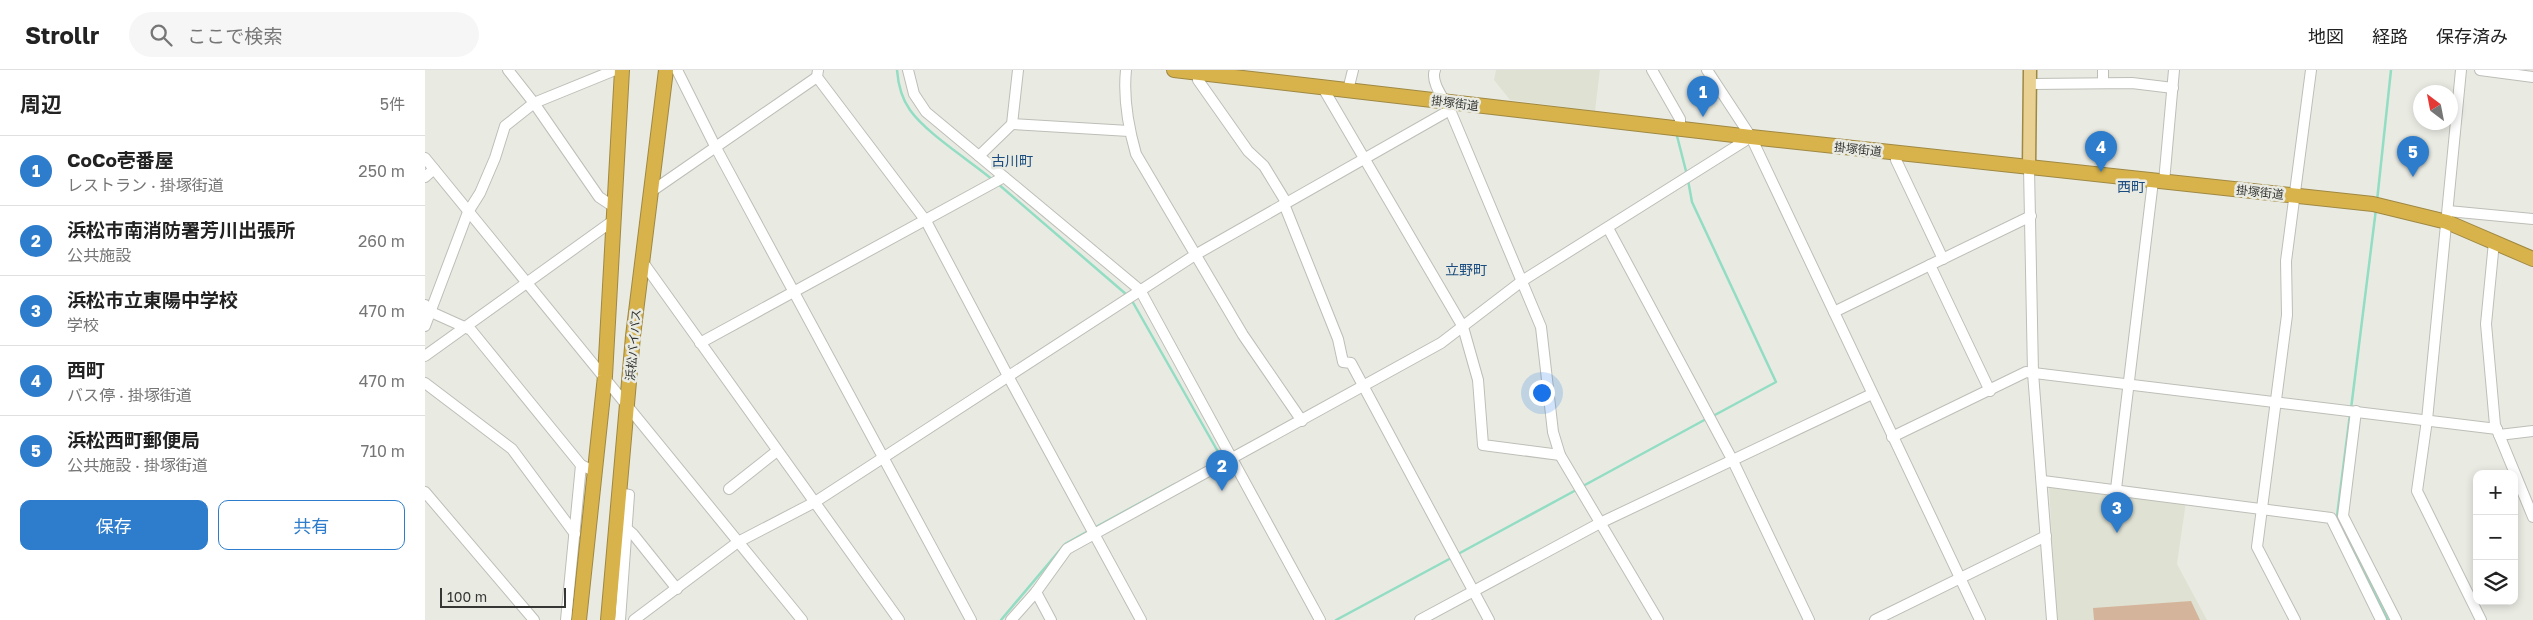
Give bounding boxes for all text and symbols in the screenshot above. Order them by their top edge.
search box [129,12,479,57]
text: Strollr [25,20,99,49]
icon: search [147,21,175,49]
text: ここで検索 [187,24,282,47]
text: 地図 [2308,25,2344,47]
text: 経路 [2372,25,2408,47]
text: 保存済み [2436,25,2508,47]
pin: 1 [1687,76,1719,117]
north arrow [2413,85,2458,130]
text: 周辺 [20,91,62,117]
street label: 掛塚街道 [1430,93,1480,113]
text: 5件 [380,94,405,114]
pin: 4 [2085,131,2117,172]
pin: 5 [2397,136,2429,177]
street label: 掛塚街道 [1833,139,1883,159]
text: CoCo壱番屋 [67,148,174,171]
district label: 古川町 [991,152,1033,169]
text: 1 [32,161,40,181]
text: 250 m [358,161,405,181]
text: レストラン · 掛塚街道 [67,175,224,195]
district label: 西町 [2117,178,2145,195]
street label: 掛塚街道 [2235,182,2285,202]
text: 浜松市南消防署芳川出張所 [67,218,295,241]
text: 2 [31,231,41,251]
text: 260 m [358,231,405,251]
text: 公共施設 [67,245,131,265]
district label: 立野町 [1445,261,1487,278]
text: 浜松市立東陽中学校 [67,288,238,311]
text: 3 [31,301,41,321]
text: 470 m [359,301,405,321]
street label: 浜松バイパス [622,309,644,381]
text: 学校 [67,315,99,335]
text: 西町 [67,358,105,381]
text: 4 [31,371,41,391]
text: 470 m [359,371,405,391]
your location [1529,380,1555,406]
text: バス停 · 掛塚街道 [67,385,192,405]
text: 浜松西町郵便局 [67,428,200,451]
text: 5 [31,441,41,461]
text: 710 m [361,441,405,461]
pin: 2 [1206,450,1238,491]
text: 公共施設 · 掛塚街道 [67,455,208,475]
map controls [2473,470,2518,605]
button: + [2473,470,2518,515]
pin: 3 [2101,492,2133,533]
button: 保存 [20,500,208,550]
button: 共有 [218,500,405,550]
button: − [2473,515,2518,560]
button: layers [2473,560,2518,605]
scale bar [440,585,566,608]
text: 100 m [447,588,487,605]

